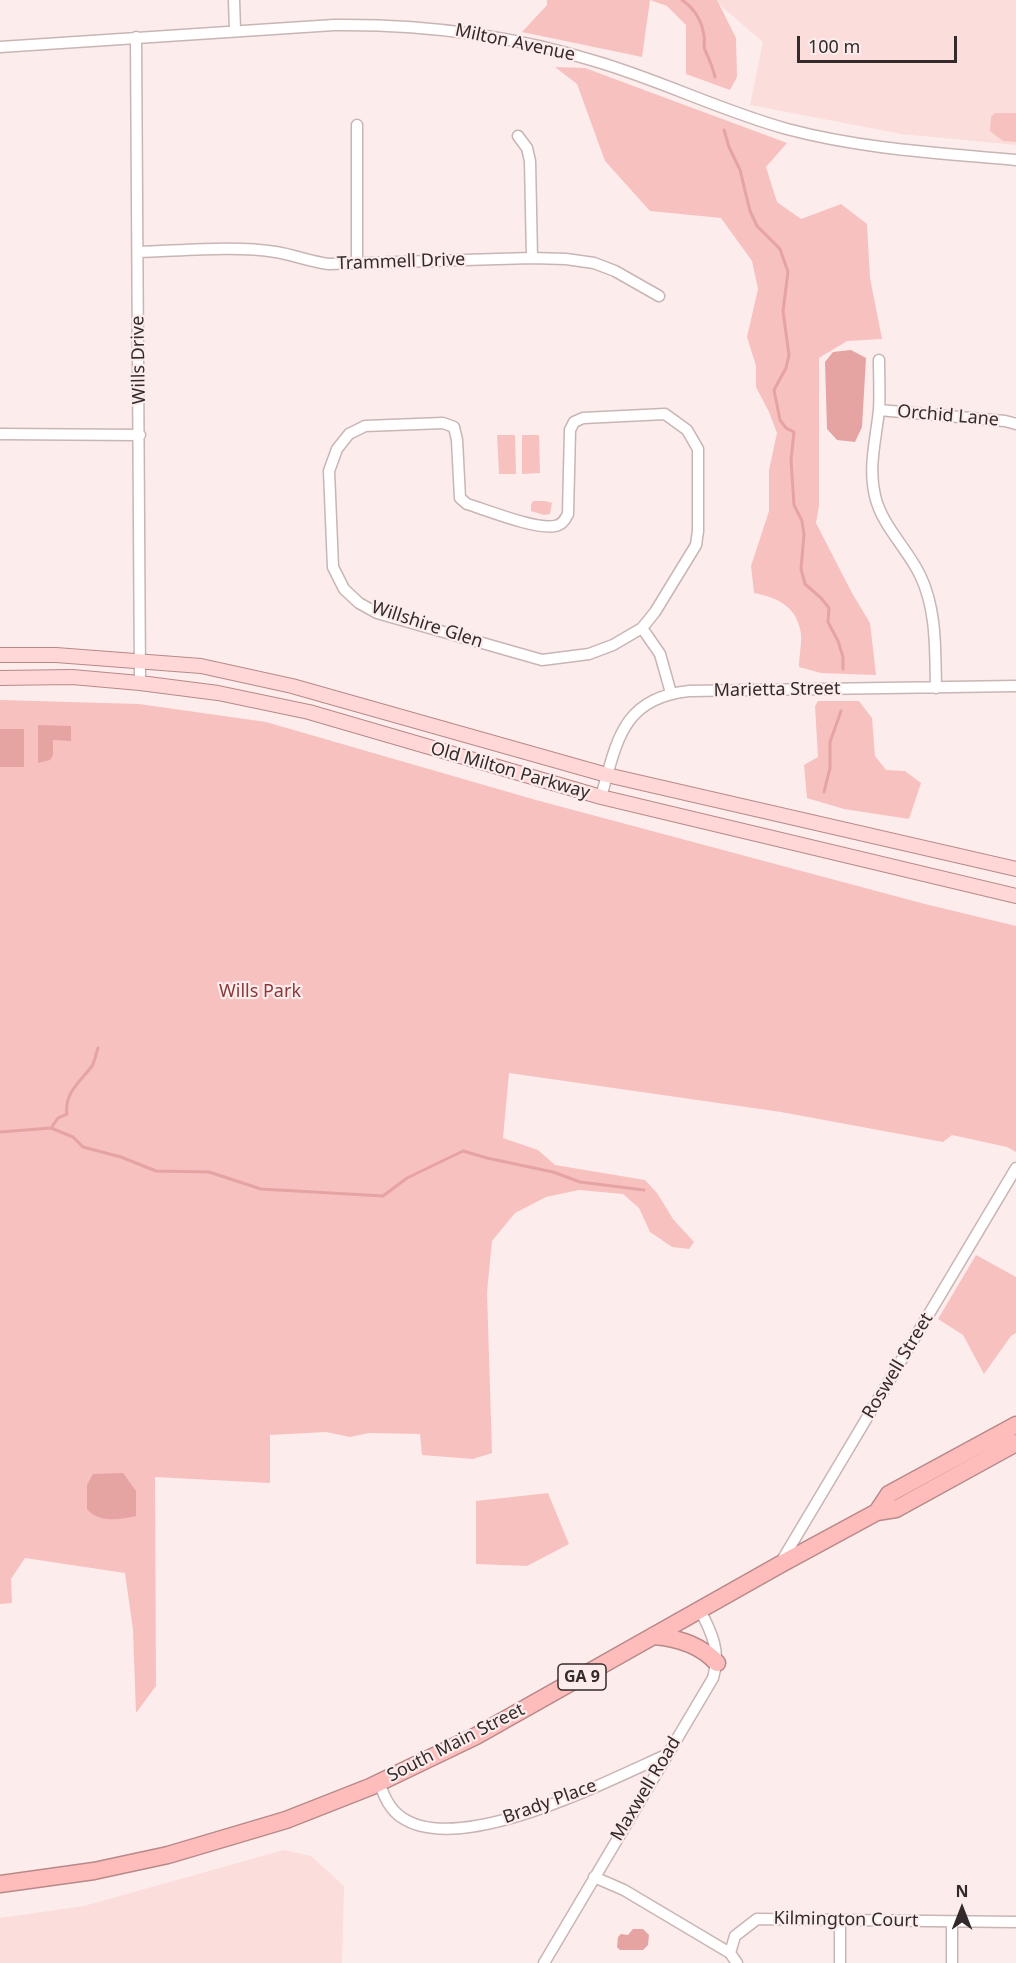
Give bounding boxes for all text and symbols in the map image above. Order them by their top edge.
street label: Milton Avenue [453,20,577,66]
scale bar [800,24,960,62]
text: 100 m [808,34,860,58]
street label: Trammell Drive [336,249,466,275]
street label: Wills Drive [127,316,151,404]
street label: Orchid Lane [896,401,1000,431]
street label: Willshire Glen [369,597,485,653]
street label: Marietta Street [713,678,841,702]
street label: Old Milton Parkway [428,738,592,804]
park label: Wills Park [219,981,301,1003]
street label: Roswell Street [858,1309,938,1423]
road number: GA 9 [558,1664,606,1690]
street label: South Main Street [384,1699,528,1787]
street label: Maxwell Road [606,1733,686,1845]
street label: Brady Place [500,1775,600,1829]
north arrow [932,1879,992,1939]
text: N [955,1880,969,1902]
street label: Kilmington Court [774,1908,918,1932]

